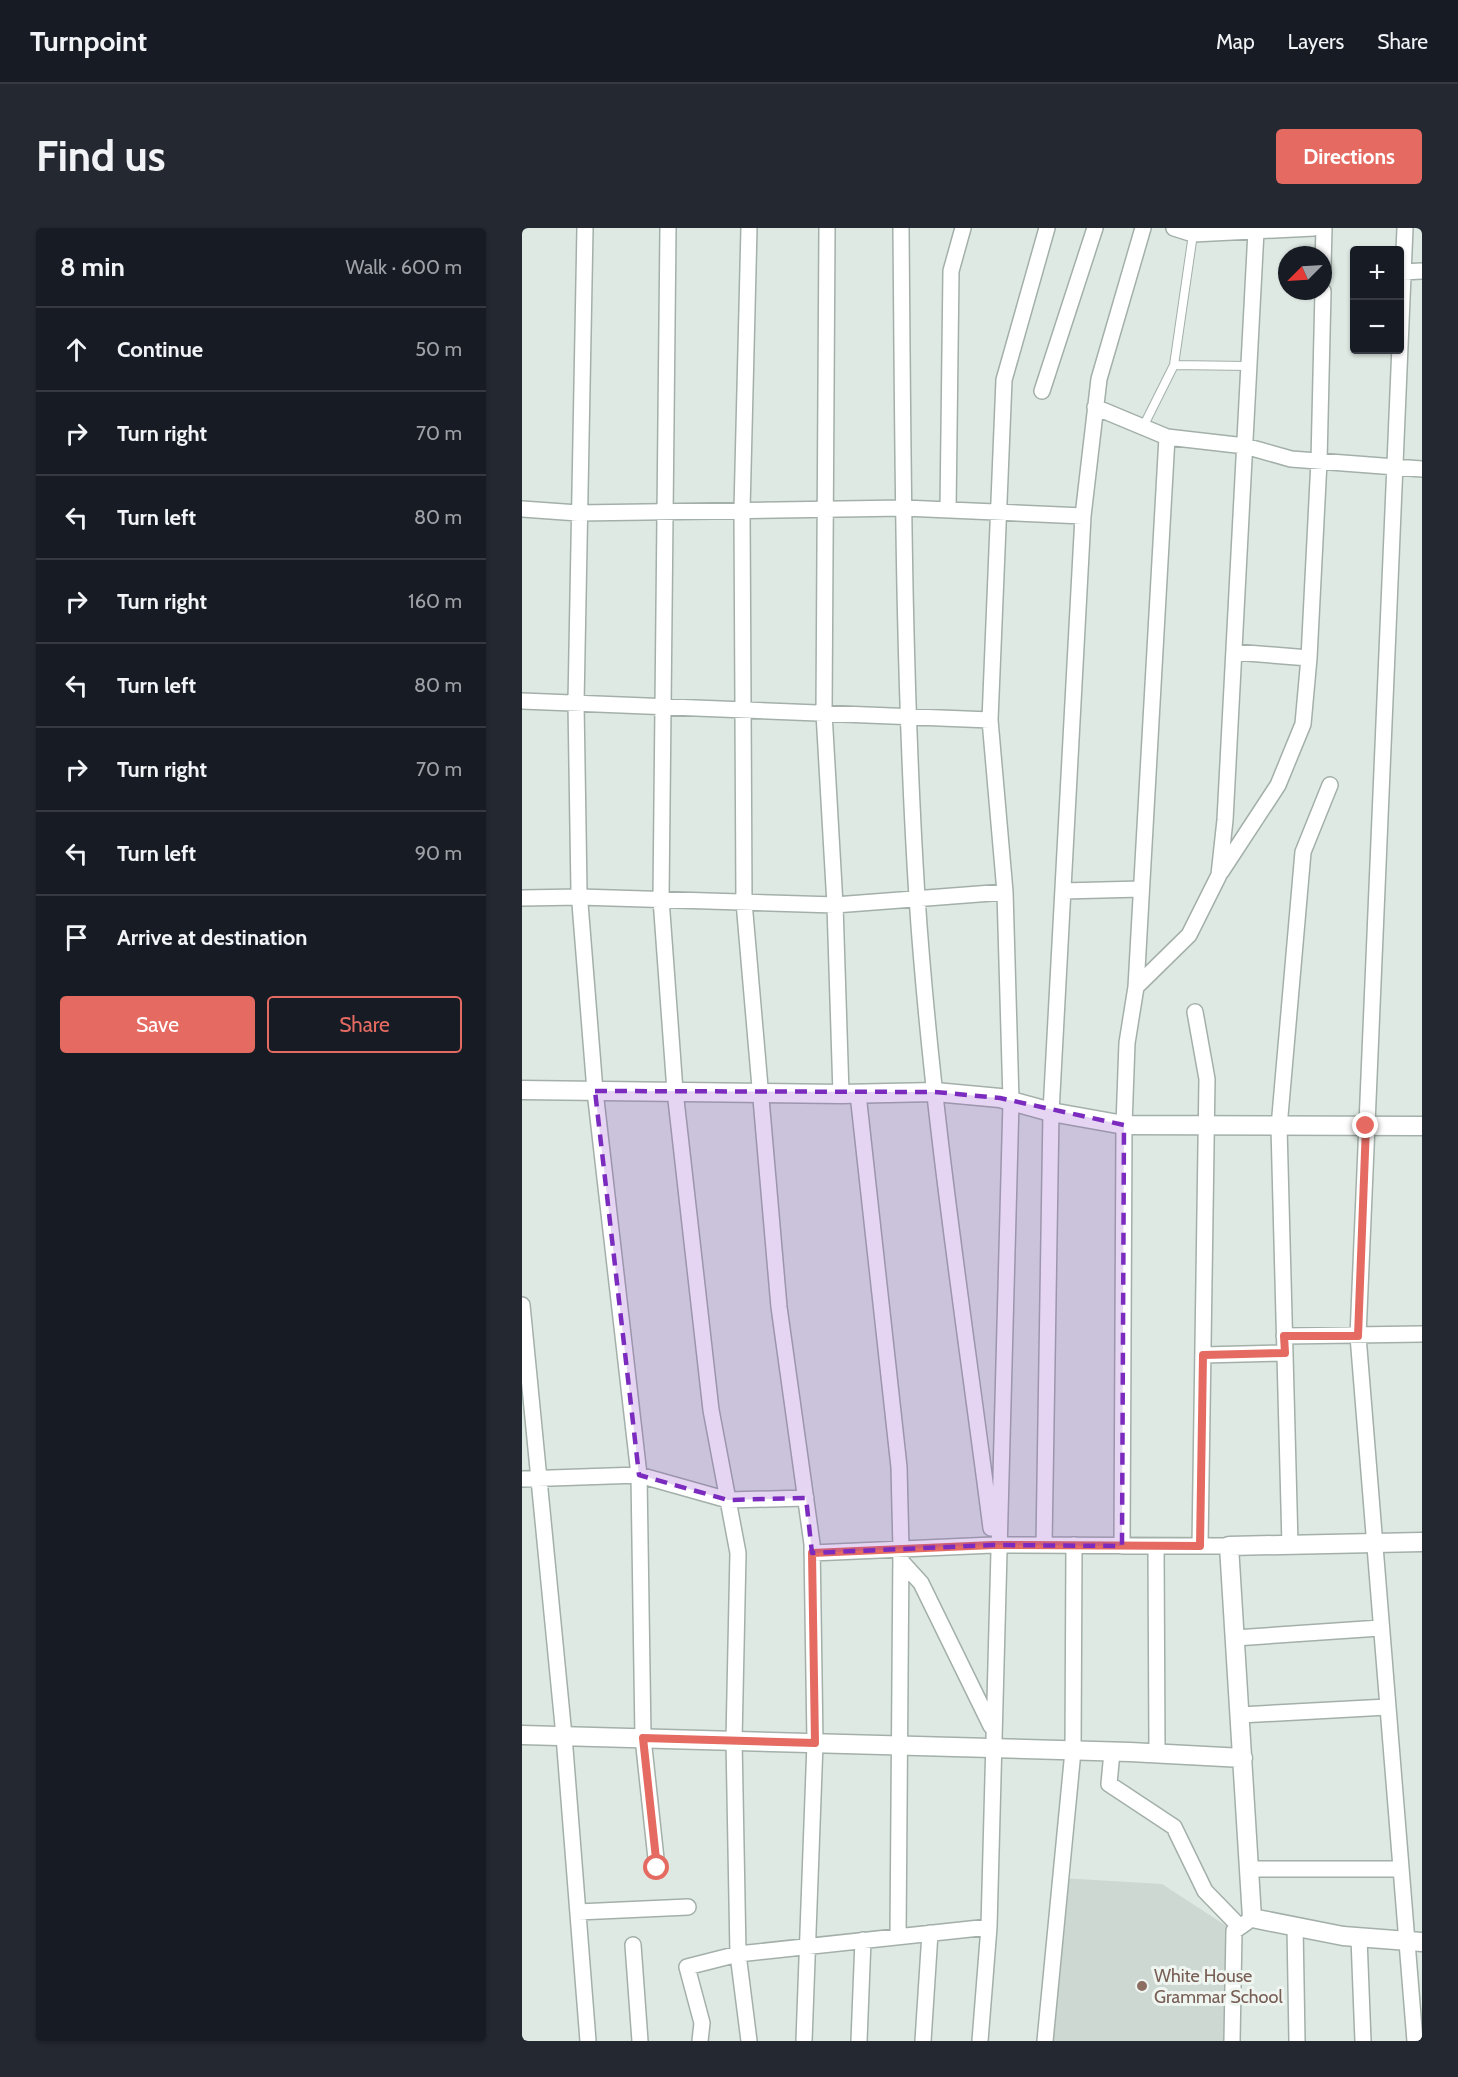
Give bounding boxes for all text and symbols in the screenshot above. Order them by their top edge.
text: Turnpoint [30,24,147,58]
text: Map [1216,29,1255,54]
text: Layers [1288,29,1344,54]
text: Share [1377,29,1428,54]
button: Directions [1276,129,1422,184]
text: Find us [36,130,165,182]
north arrow [1278,246,1332,300]
map controls [1350,246,1404,354]
button: + [1350,246,1404,300]
text: 8 min [60,251,125,283]
text: Walk · 600 m [346,255,462,279]
button: − [1350,300,1404,354]
icon: ahead [60,333,93,366]
text: Continue [117,336,203,363]
text: 50 m [415,337,462,361]
icon: right [60,417,93,450]
text: Turn right [117,420,207,447]
text: 70 m [416,421,462,445]
icon: left [60,501,93,534]
text: Turn left [117,504,196,531]
text: 80 m [414,505,462,529]
icon: right [60,585,93,618]
text: Turn right [117,588,207,615]
text: 160 m [408,589,462,613]
icon: left [60,669,93,702]
text: Turn left [117,672,196,699]
text: 80 m [414,673,462,697]
icon: right [60,753,93,786]
text: Turn right [117,756,207,783]
text: 70 m [416,757,462,781]
icon: left [60,837,93,870]
text: Turn left [117,840,196,867]
text: 90 m [415,841,462,865]
icon: arrive [60,921,93,954]
text: Arrive at destination [117,924,307,951]
button: Save [60,996,255,1053]
button: Share [267,996,462,1053]
route end [1352,1112,1378,1138]
route start [643,1854,669,1880]
place label: White House Grammar School [1154,1965,1283,2008]
marker: White House Grammar School [1135,1979,1149,1993]

